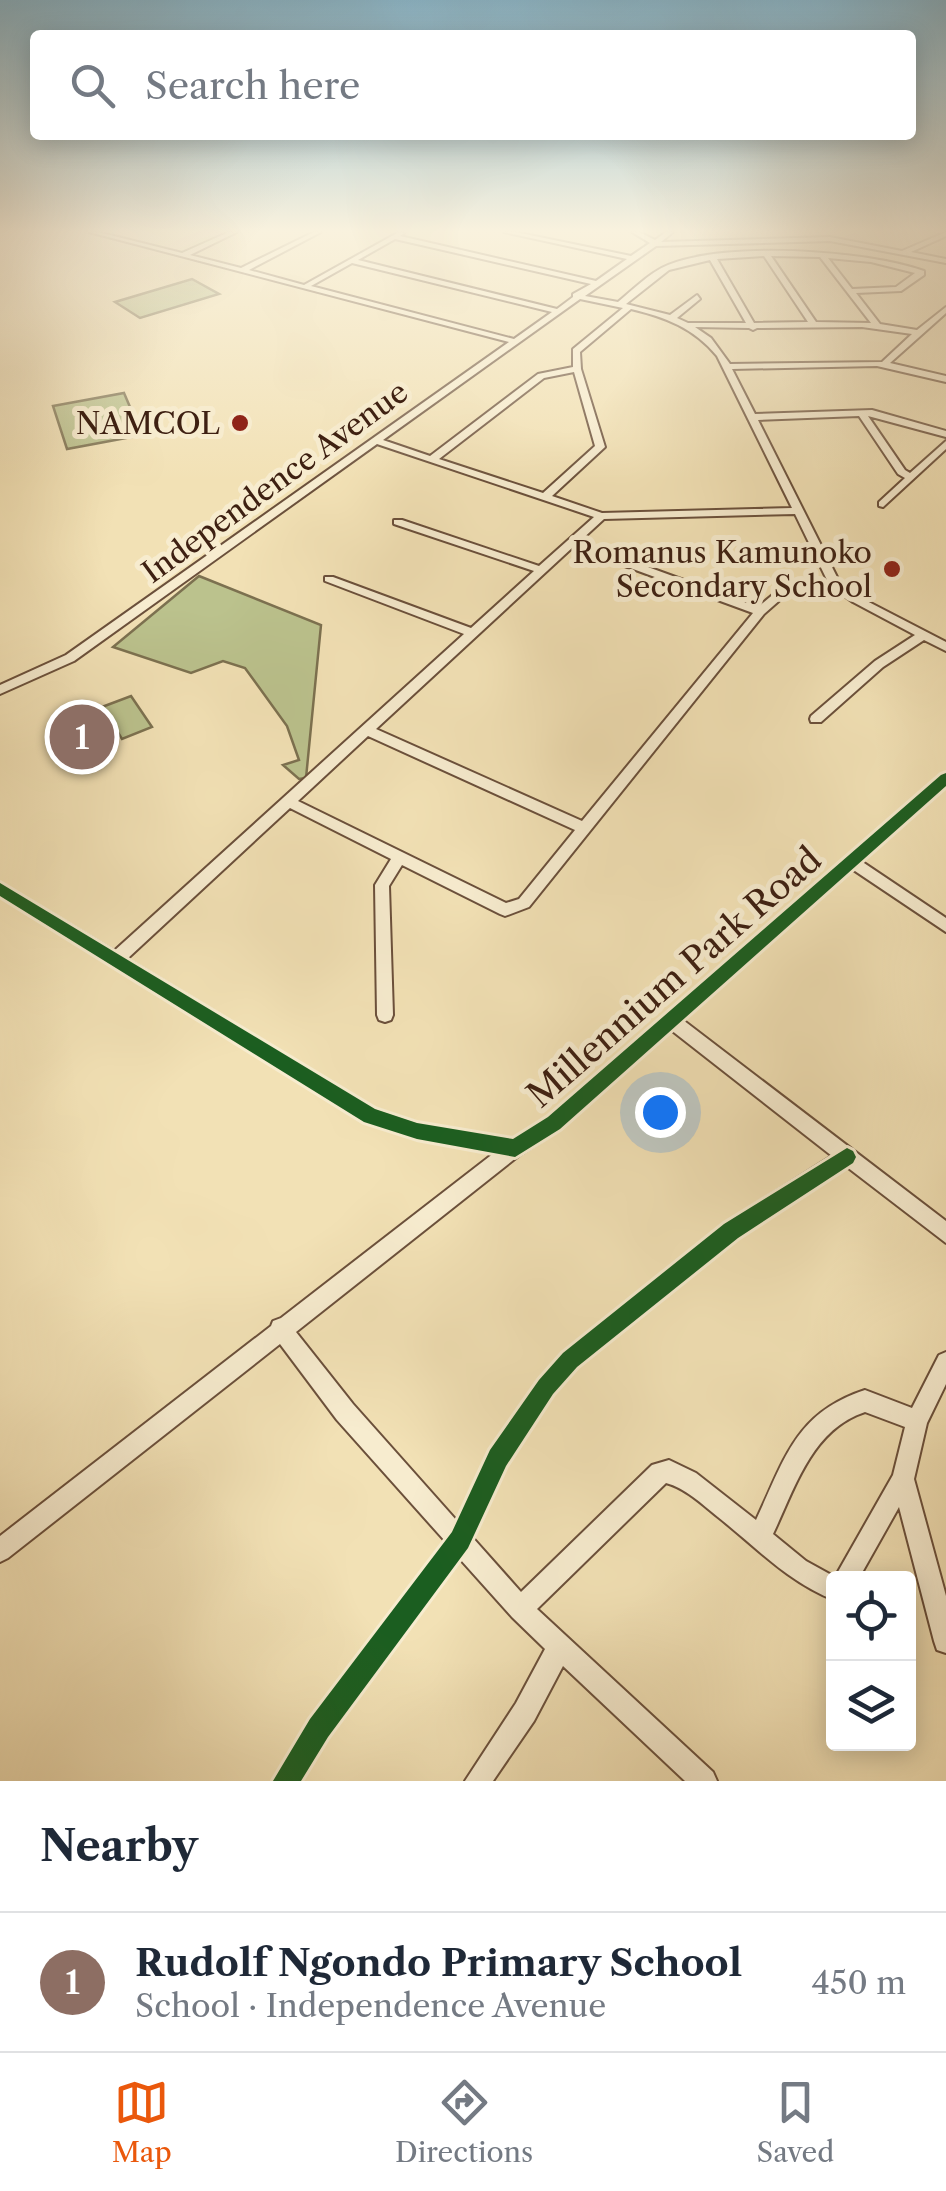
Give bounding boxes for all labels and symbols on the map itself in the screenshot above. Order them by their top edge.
street label: Independence Avenue [135,373,415,591]
place label: NAMCOL [76,405,220,442]
marker: NAMCOL [229,412,251,434]
place label: Romanus Kamunoko Secondary School [573,534,872,605]
marker: Romanus Kamunoko Secondary School [881,558,903,580]
pin: 1 [49,700,114,774]
street label: Millennium Park Road [518,838,830,1116]
your location [635,1087,686,1138]

